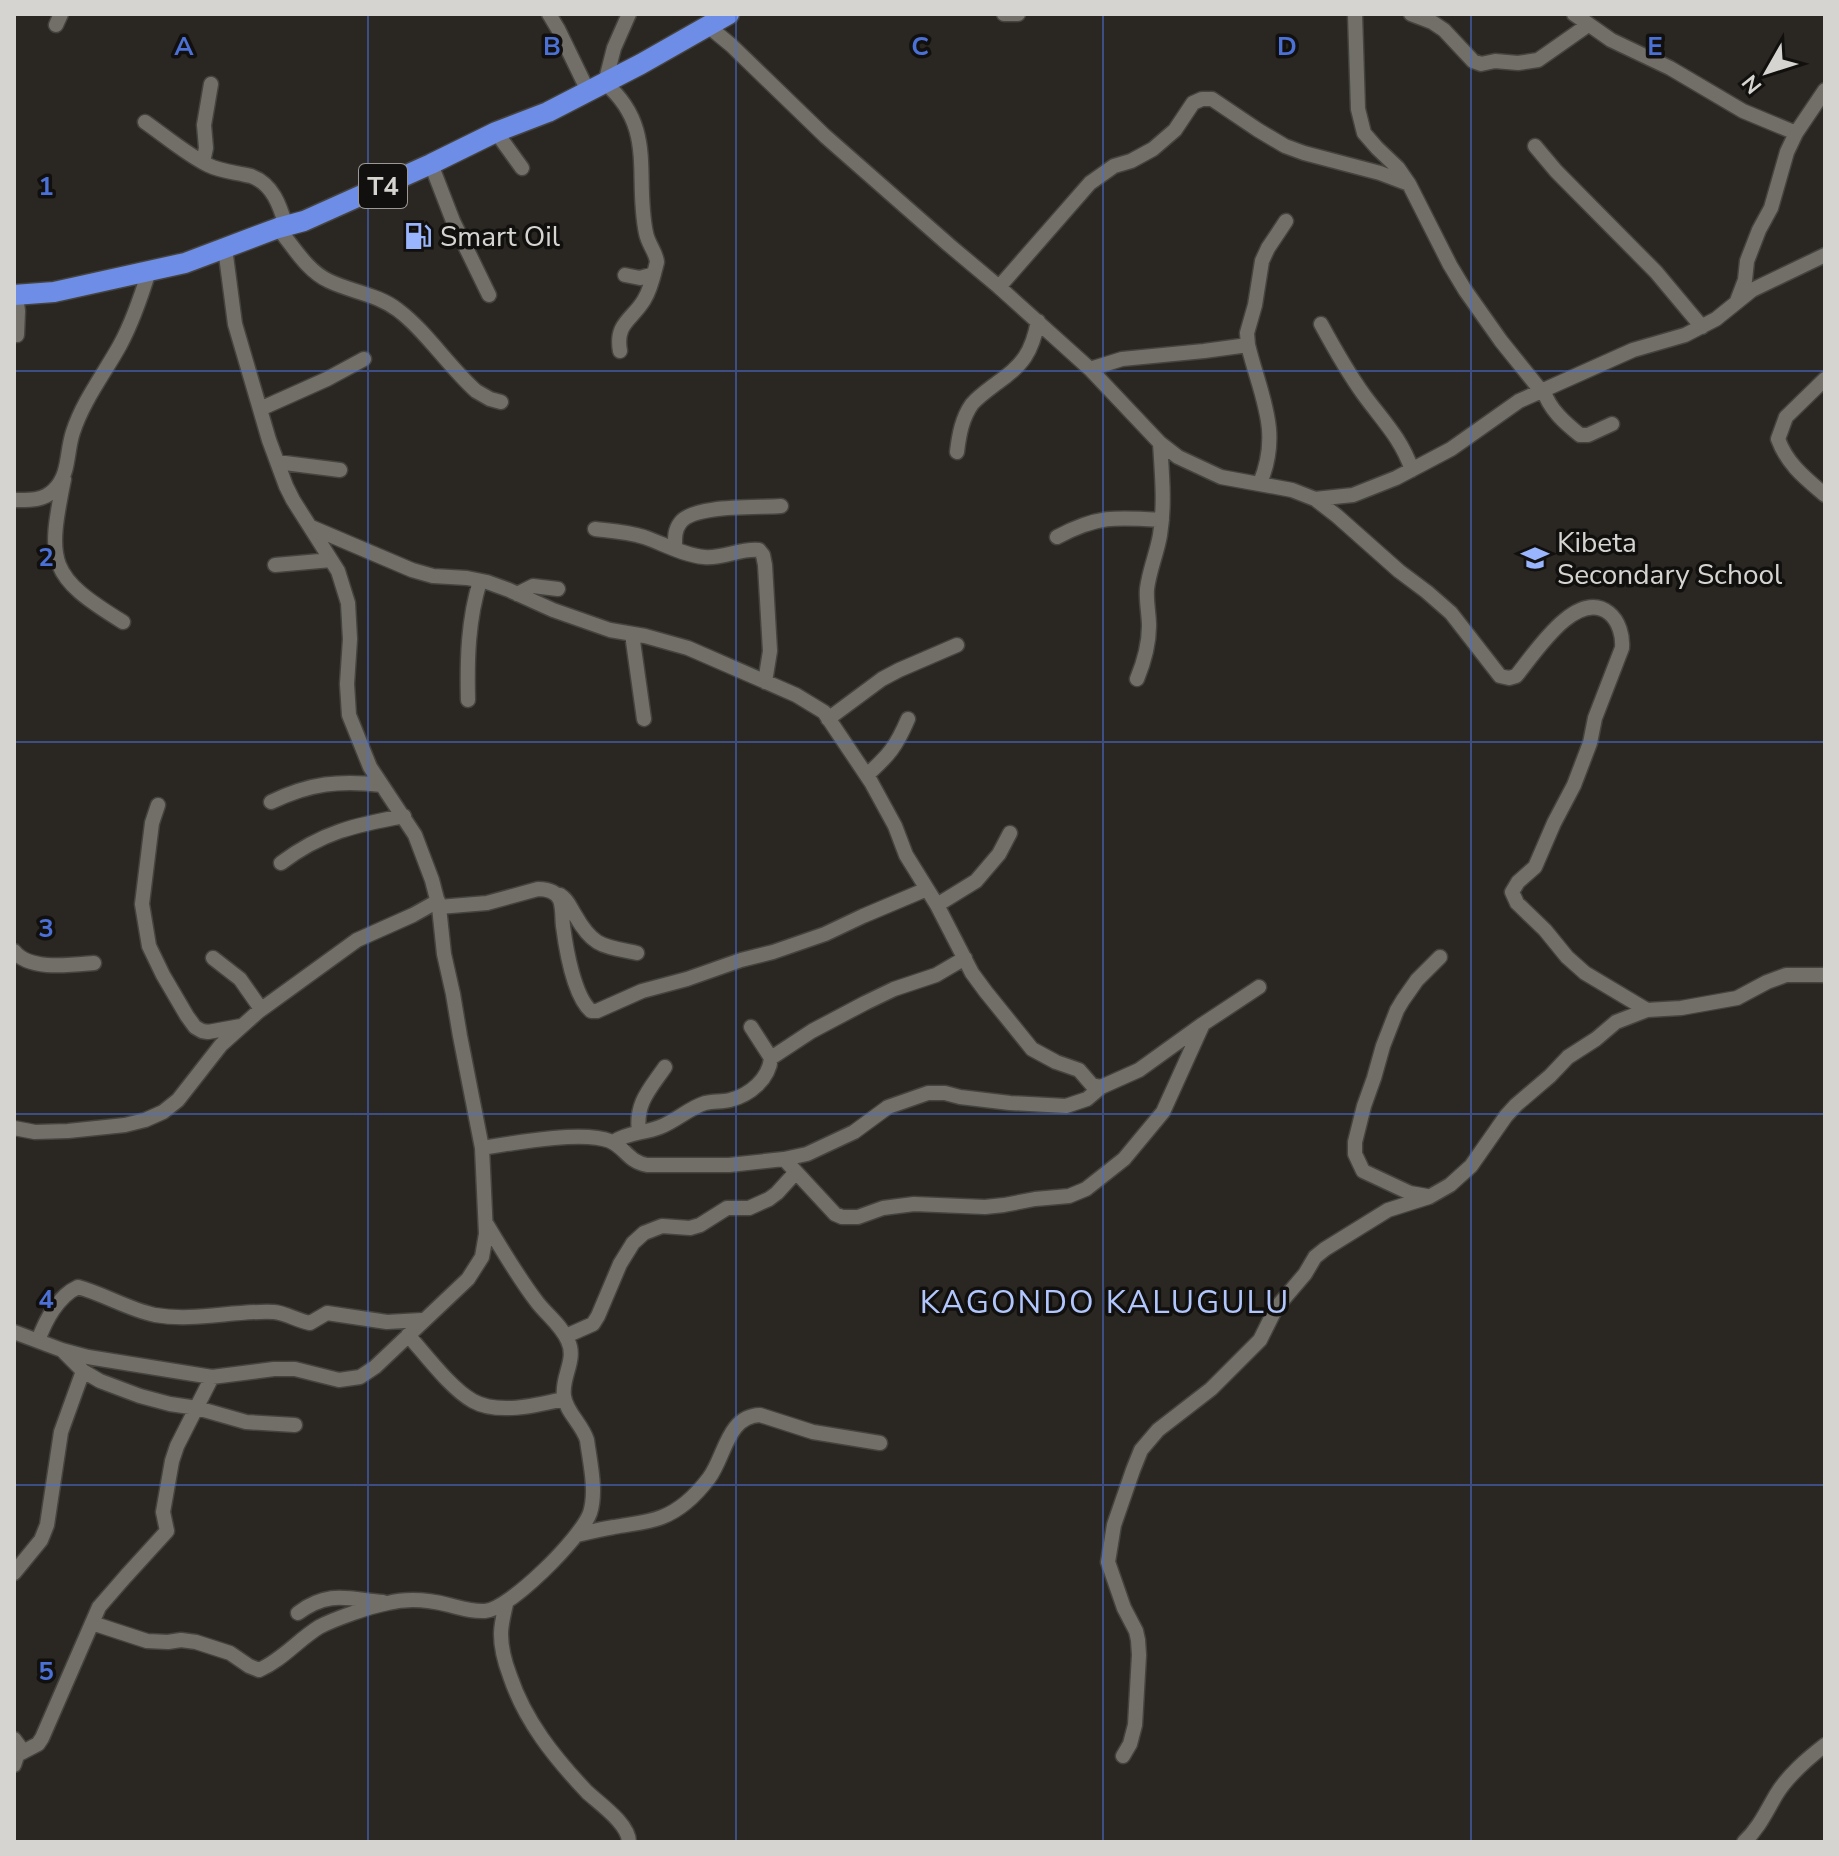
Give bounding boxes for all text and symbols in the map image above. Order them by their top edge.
text: A [174,29,194,64]
text: B [543,29,561,64]
text: C [911,29,929,64]
text: D [1277,29,1297,64]
text: E [1647,29,1663,64]
north arrow [1727,32,1807,112]
text: N [1735,68,1769,100]
road number: T4 [359,164,407,208]
text: 1 [38,169,54,204]
place label: Smart Oil [440,218,561,256]
fuel station icon: Smart Oil [403,221,433,251]
place label: Kibeta Secondary School [1557,524,1783,594]
text: 2 [38,540,54,575]
school or university icon: Kibeta Secondary School [1520,543,1550,573]
text: 3 [38,911,54,946]
district label: KAGONDO KALUGULU [920,1281,1290,1324]
text: 4 [38,1282,54,1317]
text: 5 [38,1654,54,1689]

